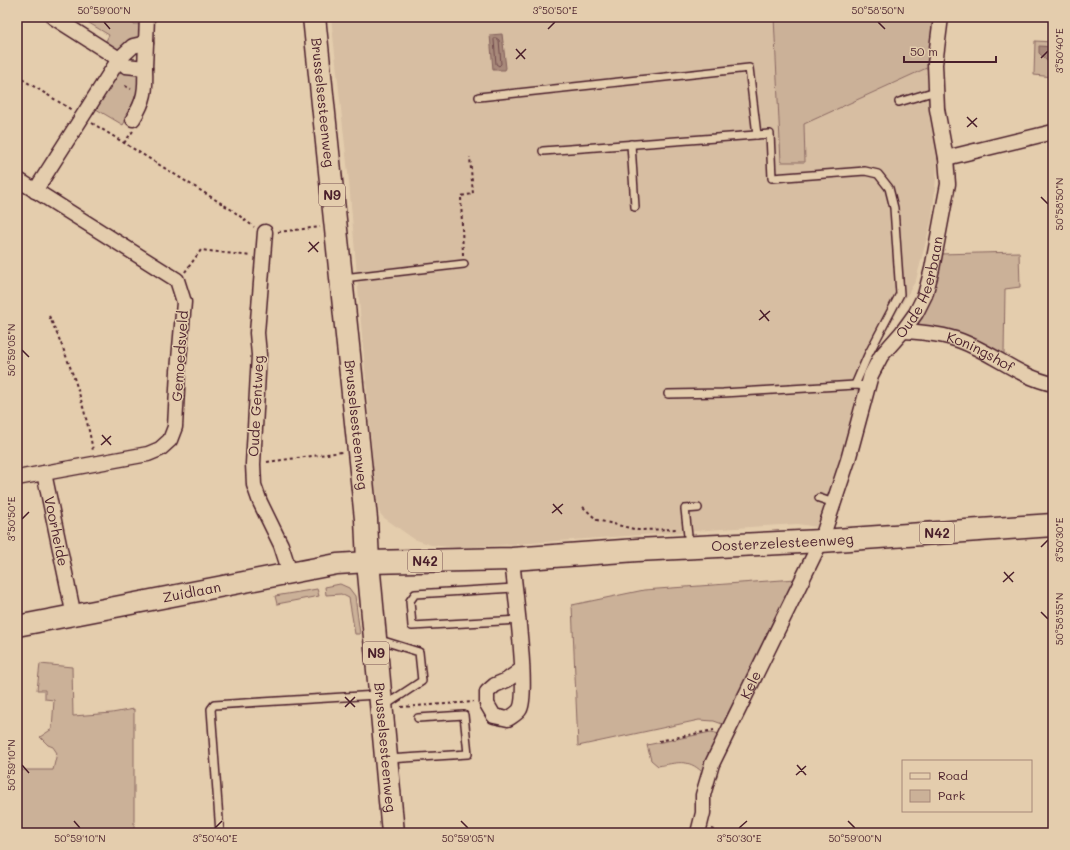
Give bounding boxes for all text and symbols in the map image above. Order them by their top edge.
text: 50°59'00"N [77,3,131,17]
text: 3°50'50"E [532,3,578,17]
text: 50°58'50"N [852,3,904,17]
text: 3°50'40"E [1052,28,1066,74]
street label: Brusselsesteenweg [307,37,340,168]
scale bar [904,38,996,64]
text: 50 m [910,43,938,59]
text: 50°58'50"N [1052,178,1066,230]
road number: N9 [319,184,345,206]
street label: Oude Heerbaan [891,235,947,342]
street label: Gemoedsveld [167,310,192,402]
text: 50°59'05"N [4,324,18,376]
street label: Koningshof [945,327,1018,376]
street label: Oude Gentweg [243,355,268,457]
street label: Brusselsesteenweg [341,359,373,491]
street label: Voorheide [40,494,73,568]
text: 3°50'50"E [4,496,18,542]
text: 3°50'30"E [1052,517,1066,563]
road number: N42 [920,522,954,544]
street label: Oosterzelesteenweg [711,529,854,555]
road number: N42 [408,550,442,572]
street label: Zuidlaan [161,577,222,607]
text: 50°58'55"N [1052,593,1066,645]
road number: N9 [363,642,389,664]
street label: Kele [735,667,765,702]
street label: Brusselsesteenweg [370,682,401,813]
text: 50°59'10"N [4,739,18,791]
legend [902,760,1032,812]
text: Road [938,767,968,783]
text: Park [938,787,965,803]
text: 50°59'10"N [54,831,106,845]
text: 3°50'40"E [192,831,238,845]
text: 50°59'05"N [442,831,494,845]
text: 3°50'30"E [716,831,762,845]
text: 50°59'00"N [828,831,882,845]

